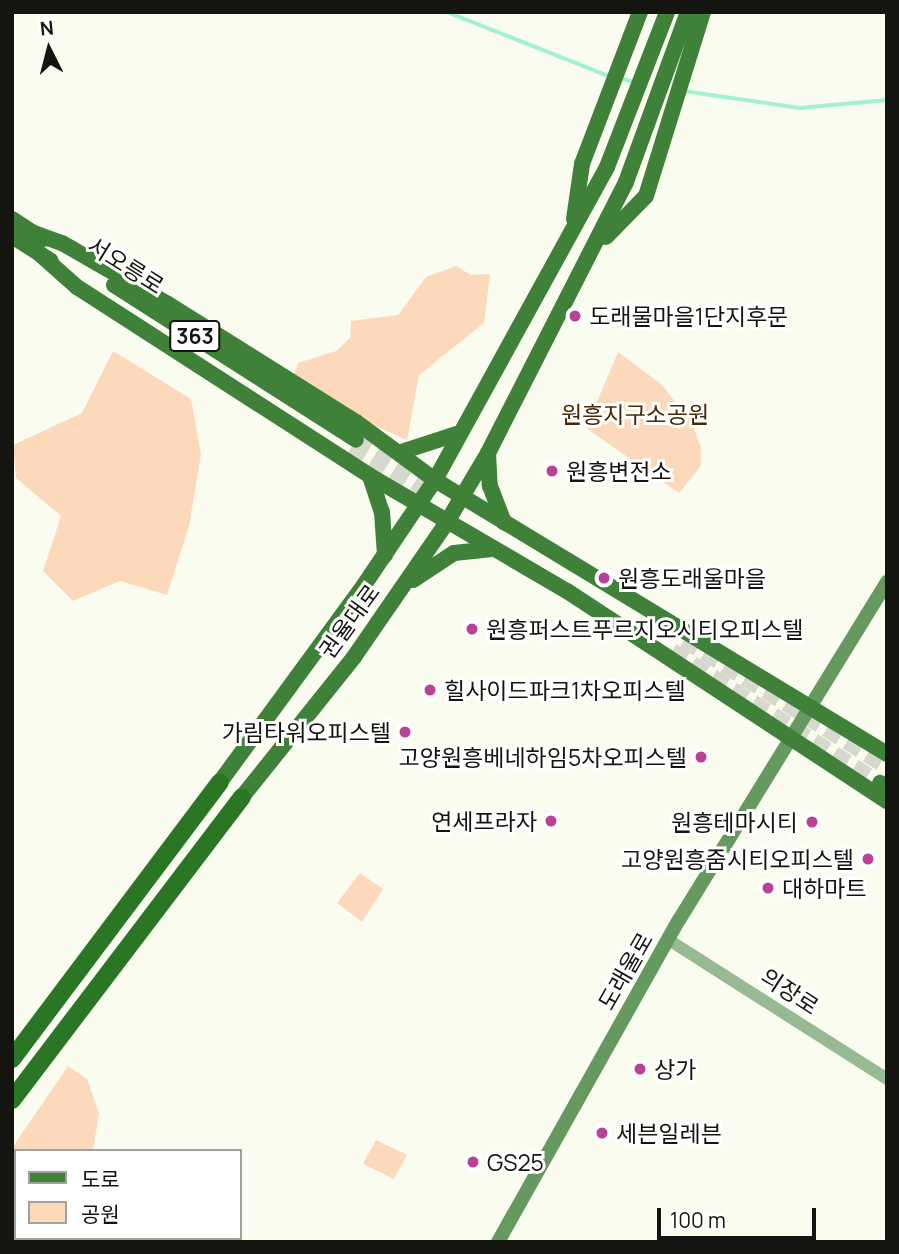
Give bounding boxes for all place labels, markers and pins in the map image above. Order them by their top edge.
place label: 도래물마을1단지후문 [589,302,788,330]
marker: 도래물마을1단지후문 [567,308,583,324]
place label: 원흥변전소 [566,457,672,485]
marker: 원흥변전소 [544,463,560,479]
place label: 원흥도래울마을 [618,564,766,592]
marker: 원흥도래울마을 [596,570,612,586]
place label: 원흥퍼스트푸르지오시티오피스텔 [486,615,803,643]
marker: 원흥퍼스트푸르지오시티오피스텔 [464,621,480,637]
place label: 힐사이드파크1차오피스텔 [444,676,686,704]
marker: 힐사이드파크1차오피스텔 [422,682,438,698]
place label: 가림타워오피스텔 [222,718,391,746]
marker: 가림타워오피스텔 [397,724,413,740]
place label: 고양원흥베네하임5차오피스텔 [399,743,687,771]
marker: 고양원흥베네하임5차오피스텔 [693,749,709,765]
place label: 연세프라자 [431,807,537,835]
place label: 원흥테마시티 [671,808,798,836]
marker: 연세프라자 [543,813,559,829]
marker: 원흥테마시티 [804,814,820,830]
place label: 고양원흥줌시티오피스텔 [621,845,854,873]
marker: 고양원흥줌시티오피스텔 [860,851,876,867]
place label: 대하마트 [782,874,867,902]
marker: 대하마트 [760,880,776,896]
place label: 상가 [654,1055,696,1083]
marker: 상가 [632,1061,648,1077]
place label: 세븐일레븐 [616,1119,722,1147]
marker: 세븐일레븐 [594,1125,610,1141]
place label: GS25 [487,1148,544,1176]
marker: GS25 [465,1154,481,1170]

